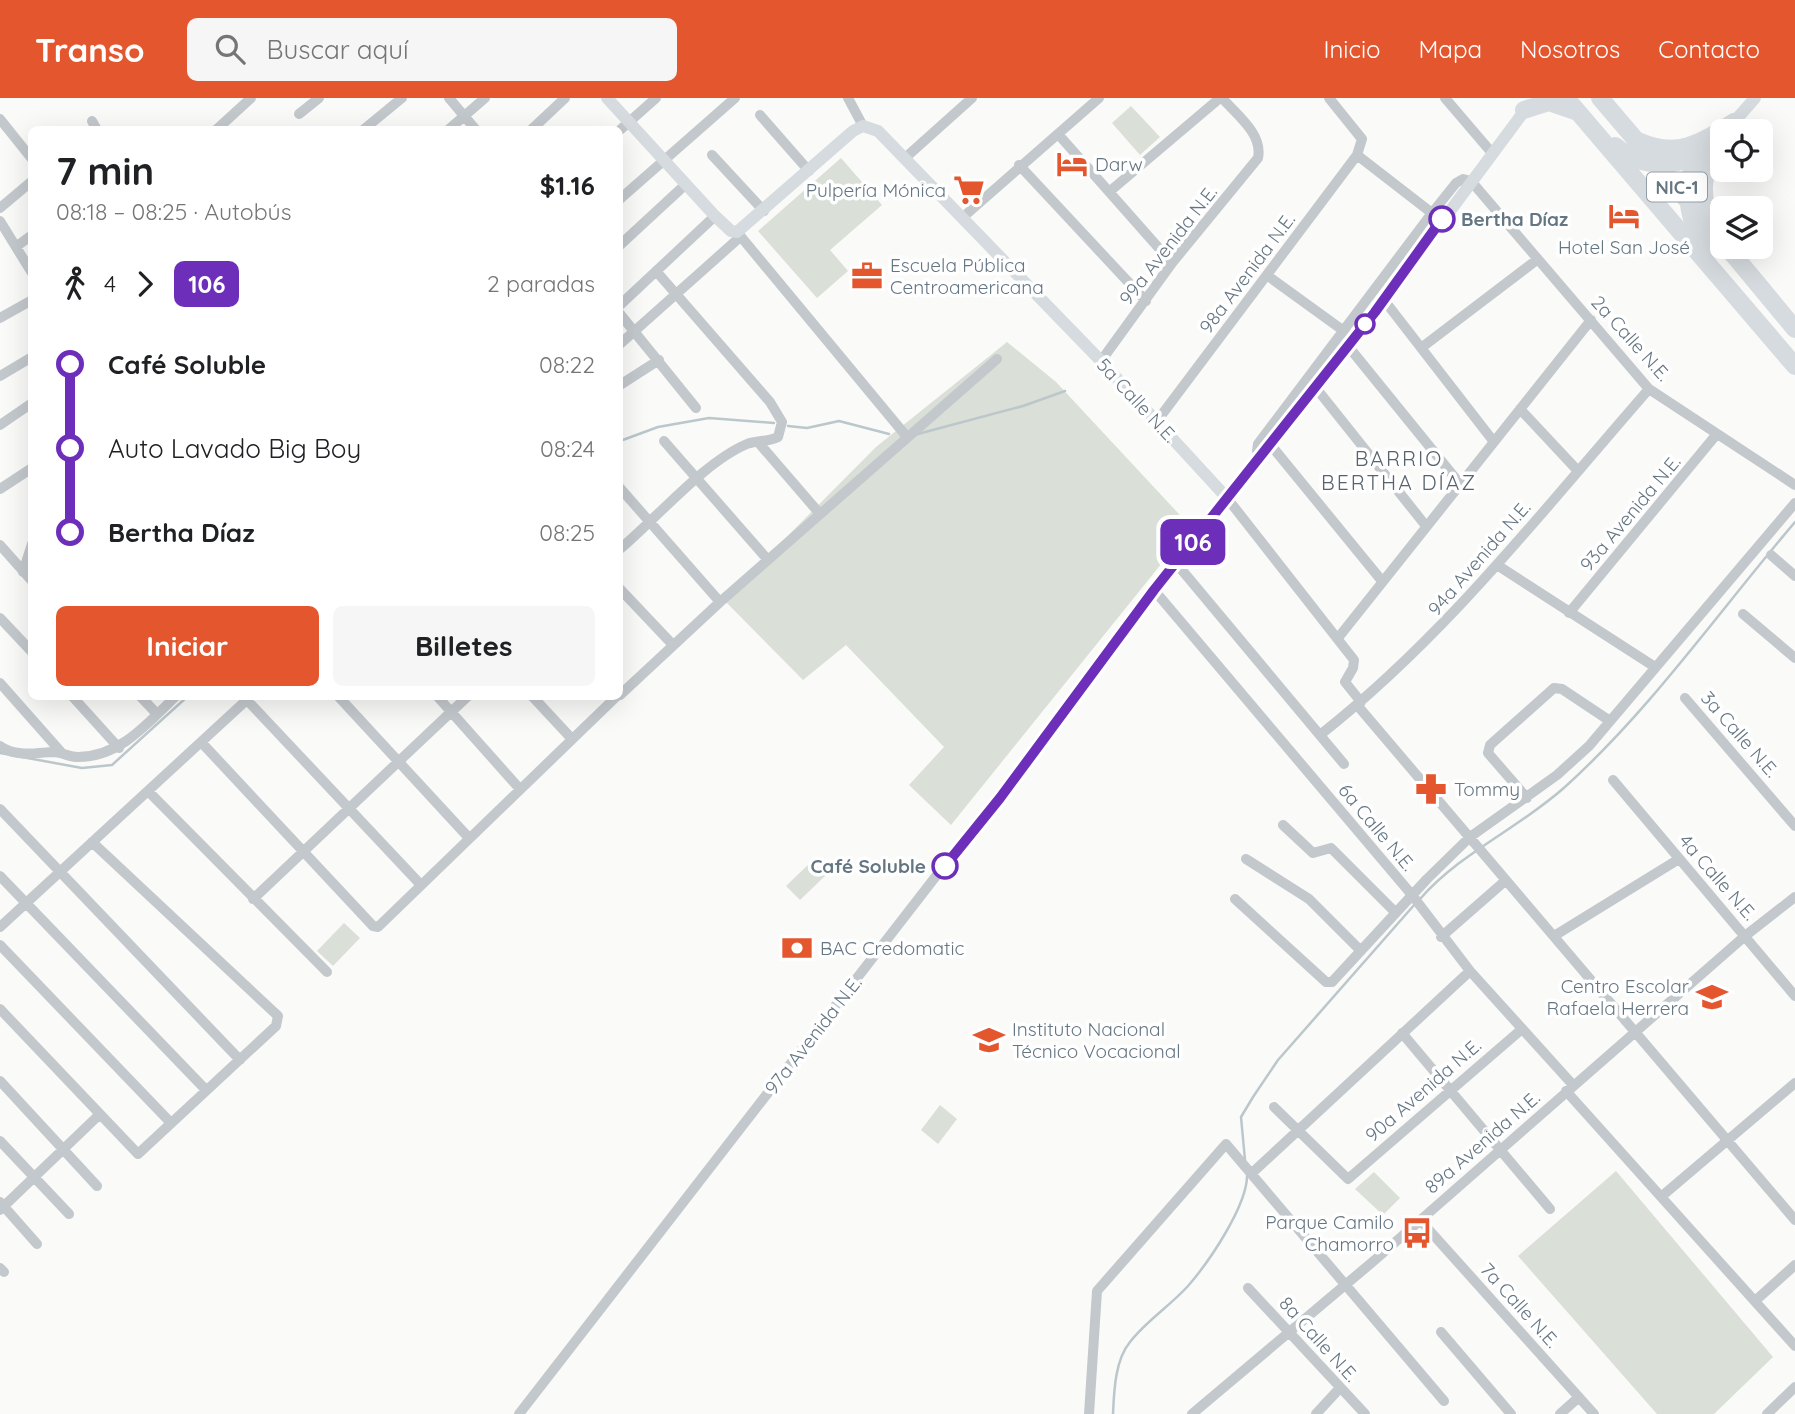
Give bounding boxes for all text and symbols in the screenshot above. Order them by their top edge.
search box [187,18,677,81]
text: Transo [35,29,145,70]
icon: search [211,30,249,68]
text: Buscar aquí [267,33,409,66]
text: Inicio [1323,34,1381,64]
text: Mapa [1419,34,1482,64]
text: Nosotros [1520,34,1620,64]
text: Contacto [1658,34,1760,64]
map controls [1710,119,1773,259]
button: locate [1710,119,1773,182]
text: 7 min [56,147,154,195]
hotel icon: Darw [1055,147,1089,181]
place label: Darw [1095,152,1143,176]
text: $1.16 [540,169,595,202]
road number: NIC-1 [1647,172,1707,202]
supermarket icon: Pulpería Mónica [952,173,986,207]
place label: Pulpería Mónica [806,178,946,202]
street label: 99a Avenida N.E. [1114,180,1222,310]
button: layers [1710,196,1773,259]
text: 08:18 – 08:25 · Autobús [56,197,291,226]
hotel icon: Hotel San José [1607,199,1641,233]
marker: Bertha Díaz [1429,206,1455,232]
place label: Bertha Díaz [1461,207,1568,231]
street label: 98a Avenida N.E. [1194,208,1300,338]
place label: Hotel San José [1558,235,1690,259]
place label: Escuela Pública Centroamericana [890,253,1044,299]
office icon: Escuela Pública Centroamericana [850,259,884,293]
icon: walk [56,265,94,303]
icon: forward [126,265,164,303]
text: 4 [104,269,116,298]
text: 106 [188,269,225,299]
text: 2 paradas [487,269,595,298]
street label: 2a Calle N.E. [1586,290,1676,386]
unlabelled marker [1355,314,1375,334]
text: Café Soluble [108,348,266,381]
text: 08:22 [539,350,595,379]
street label: 5a Calle N.E. [1092,353,1182,447]
text: Auto Lavado Big Boy [108,432,361,465]
text: 08:24 [540,434,595,463]
district label: BARRIO BERTHA DÍAZ [1321,445,1477,495]
street label: 93a Avenida N.E. [1574,450,1686,576]
street label: 94a Avenida N.E. [1423,496,1535,620]
text: Bertha Díaz [108,516,255,549]
text: 08:25 [539,518,595,547]
line badge: 106 [1153,519,1233,565]
text: 106 [1174,527,1212,557]
button: Iniciar [56,606,319,686]
button: Billetes [333,606,595,686]
street label: 3a Calle N.E. [1696,686,1784,782]
pharmacy icon: Tommy [1414,772,1448,806]
place label: Tommy [1454,777,1520,801]
street label: 6a Calle N.E. [1333,778,1421,876]
street label: 4a Calle N.E. [1674,829,1762,925]
marker: Café Soluble [932,853,958,879]
place label: Café Soluble [810,854,926,878]
bank icon: BAC Credomatic [780,931,814,965]
place label: BAC Credomatic [820,936,965,960]
street label: 97a Avenida N.E. [759,971,867,1099]
place label: Centro Escolar Rafaela Herrera [1547,974,1690,1020]
school or university icon: Centro Escolar Rafaela Herrera [1695,980,1729,1014]
place label: Instituto Nacional Técnico Vocacional [1012,1017,1181,1063]
school or university icon: Instituto Nacional Técnico Vocacional [972,1023,1006,1057]
street label: 90a Avenida N.E. [1360,1033,1486,1147]
street label: 89a Avenida N.E. [1419,1085,1545,1199]
place label: Parque Camilo Chamorro [1265,1210,1394,1256]
bus stop icon: Parque Camilo Chamorro [1400,1216,1434,1250]
street label: 7a Calle N.E. [1476,1257,1564,1353]
street label: 8a Calle N.E. [1274,1291,1364,1387]

